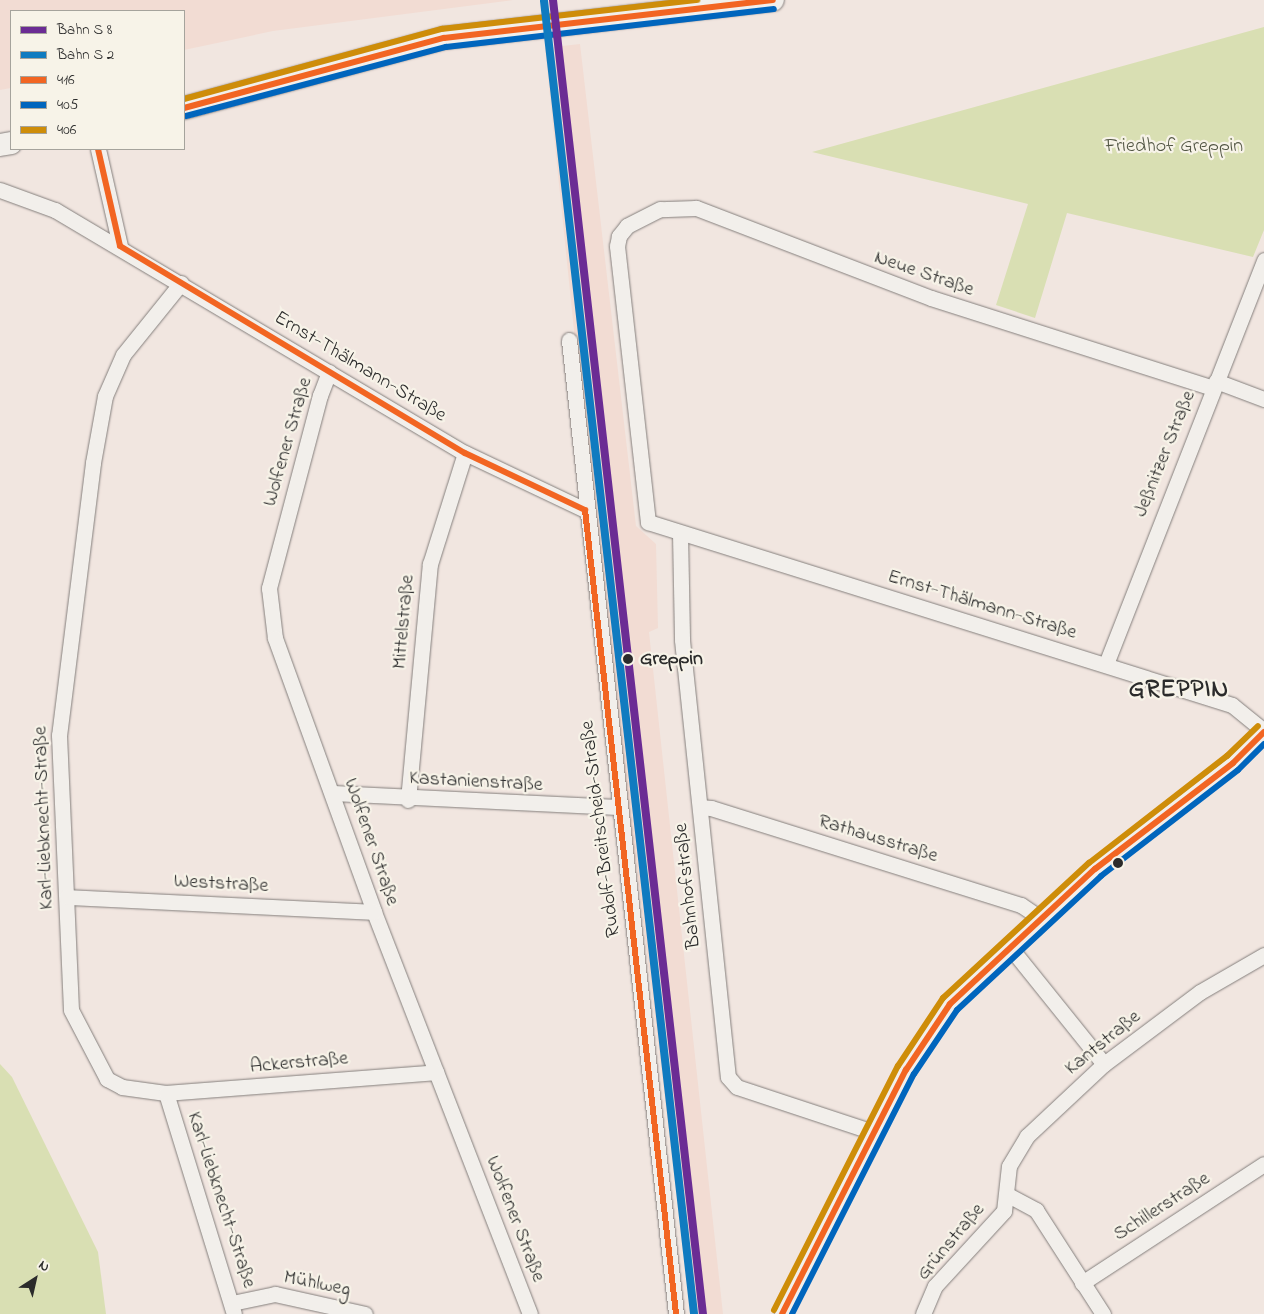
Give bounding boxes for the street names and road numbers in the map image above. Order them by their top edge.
street label: Neue Straße [871,246,977,302]
street label: Ernst-Thälmann-Straße [270,306,450,428]
street label: Wolfener Straße [258,375,318,509]
street label: Jeßnitzer Straße [1129,387,1201,521]
street label: Ernst-Thälmann-Straße [885,565,1079,645]
street label: Mittelstraße [388,574,420,670]
street label: Rudolf-Breitscheid-Straße [576,719,626,939]
street label: Karl-Liebknecht-Straße [29,726,59,910]
street label: Kastanienstraße [409,767,543,797]
street label: Wolfener Straße [338,775,404,909]
street label: Rathausstraße [815,809,941,869]
street label: Bahnhofstraße [669,822,707,950]
street label: Weststraße [173,870,269,898]
street label: Kantstraße [1060,1005,1146,1081]
street label: Ackerstraße [249,1047,349,1079]
street label: Karl-Liebknecht-Straße [181,1109,261,1291]
street label: Wolfener Straße [480,1153,550,1285]
street label: Schillerstraße [1109,1167,1215,1247]
street label: Grünstraße [912,1199,990,1285]
street label: Mühlweg [282,1266,352,1302]

